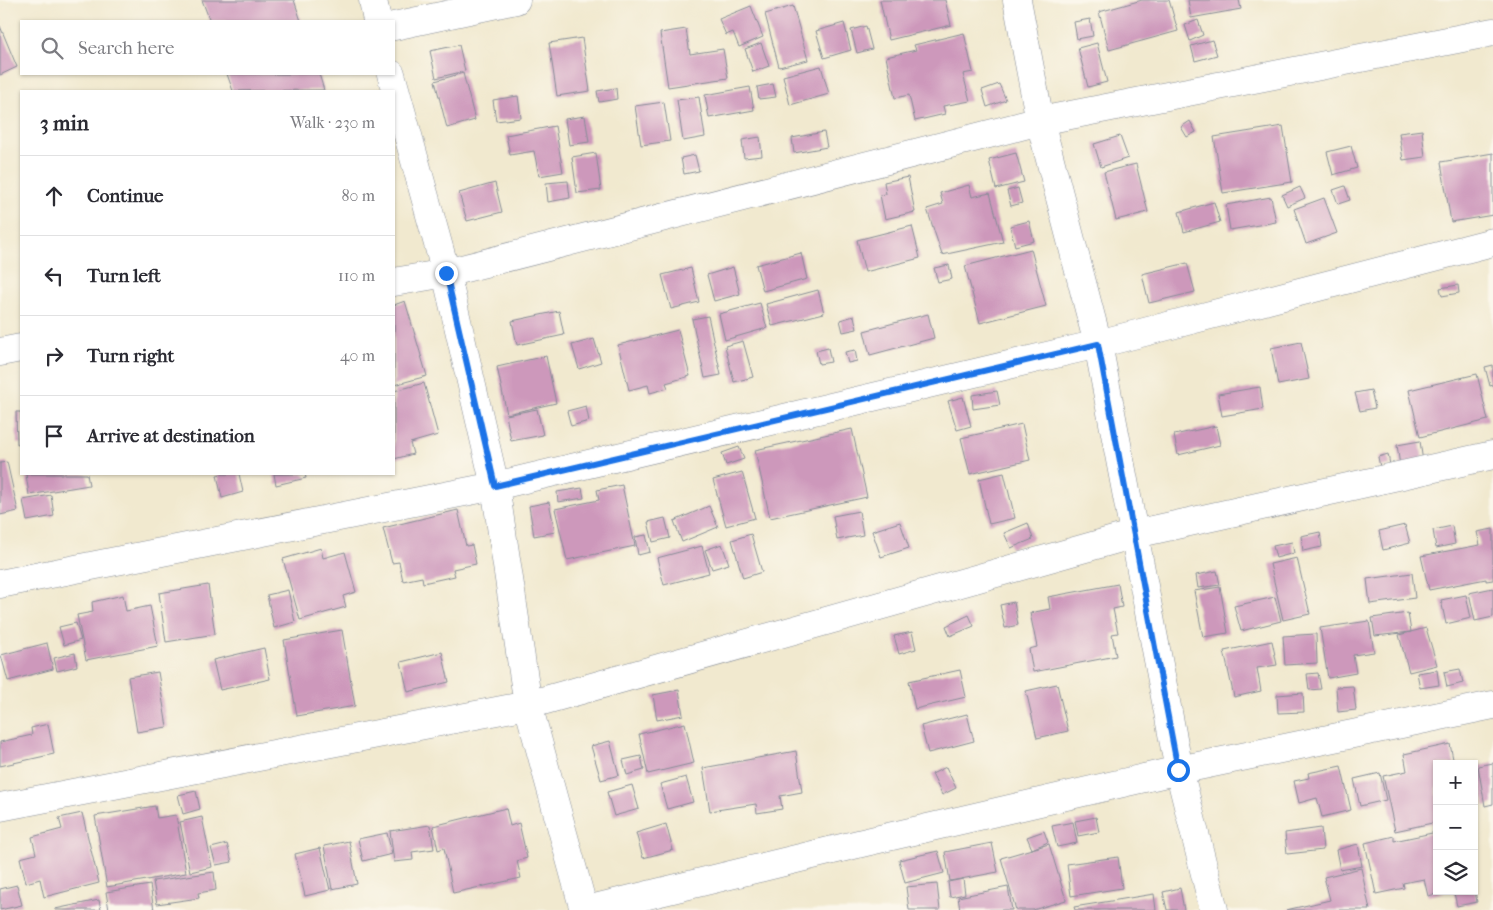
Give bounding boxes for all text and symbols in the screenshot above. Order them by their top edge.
search box [20,20,395,75]
icon: search [38,34,66,62]
text: Search here [78,37,174,59]
text: 3 min [40,111,89,135]
text: Walk · 230 m [290,113,375,132]
icon: ahead [40,182,68,210]
text: Continue [87,185,163,207]
text: 80 m [341,186,375,205]
icon: left [40,262,68,290]
route end [435,262,458,285]
text: Turn left [87,265,161,287]
text: 110 m [338,266,375,285]
icon: right [40,342,68,370]
text: Turn right [87,345,174,367]
text: 40 m [340,346,375,365]
icon: arrive [40,422,68,450]
text: Arrive at destination [87,425,255,447]
route start [1167,759,1190,782]
map controls [1433,760,1478,895]
button: + [1433,760,1478,805]
button: − [1433,805,1478,850]
button: layers [1433,850,1478,895]

